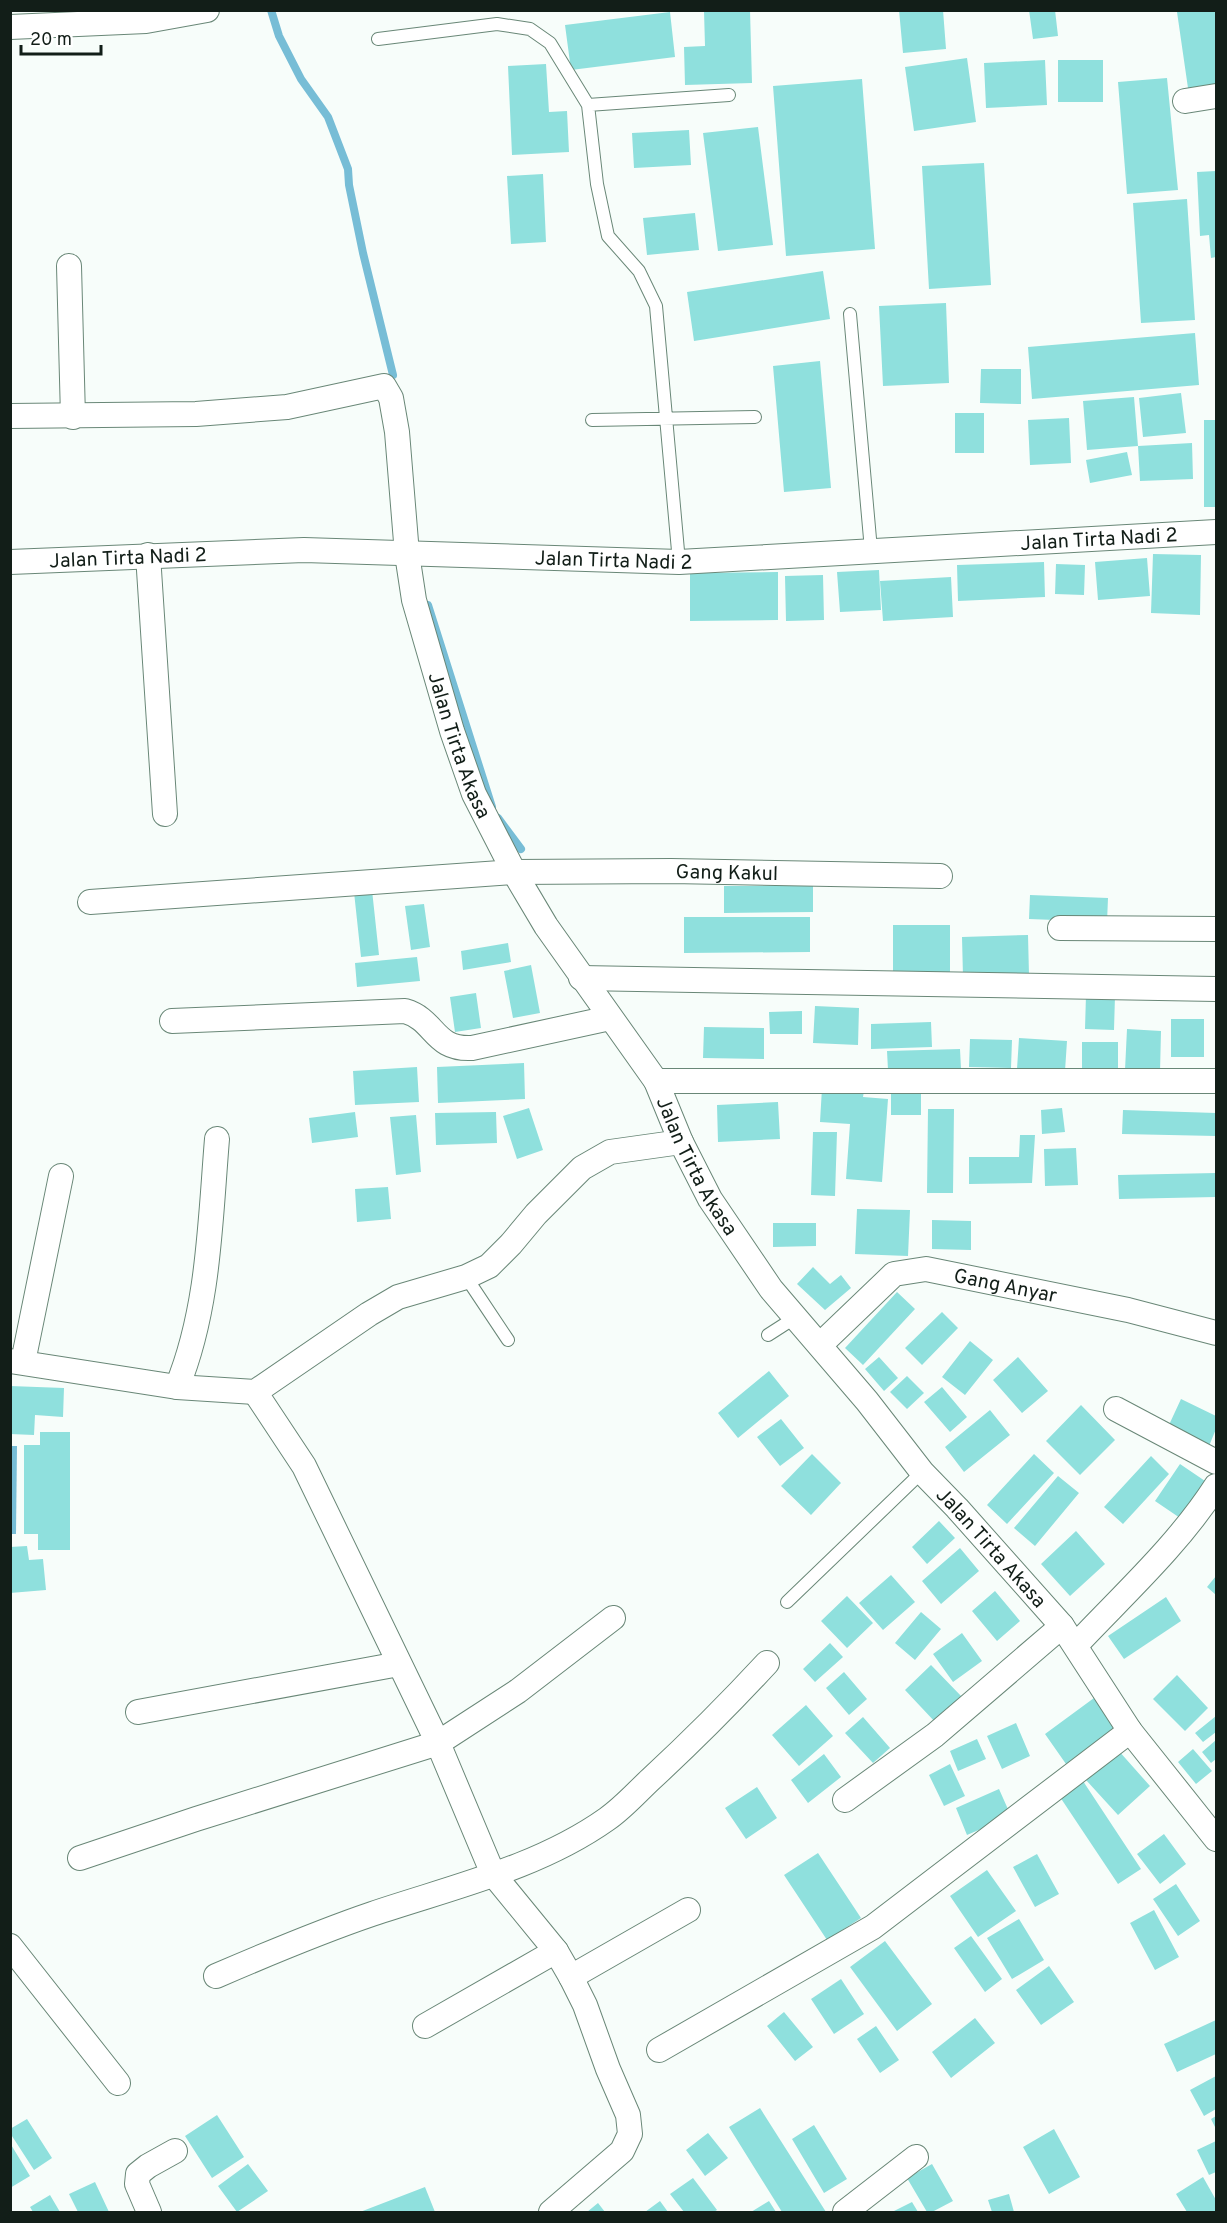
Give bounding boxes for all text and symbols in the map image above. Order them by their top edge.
scale bar [21,18,100,56]
text: 20 m [30,29,72,52]
street label: Jalan Tirta Nadi 2 [1020,523,1179,558]
street label: Jalan Tirta Nadi 2 [49,543,207,575]
street label: Jalan Tirta Nadi 2 [534,546,693,577]
street label: Jalan Tirta Akasa [421,669,495,824]
street label: Gang Kakul [675,860,778,888]
street label: Jalan Tirta Akasa [649,1093,742,1242]
street label: Gang Anyar [951,1264,1059,1310]
street label: Jalan Tirta Akasa [929,1483,1051,1614]

